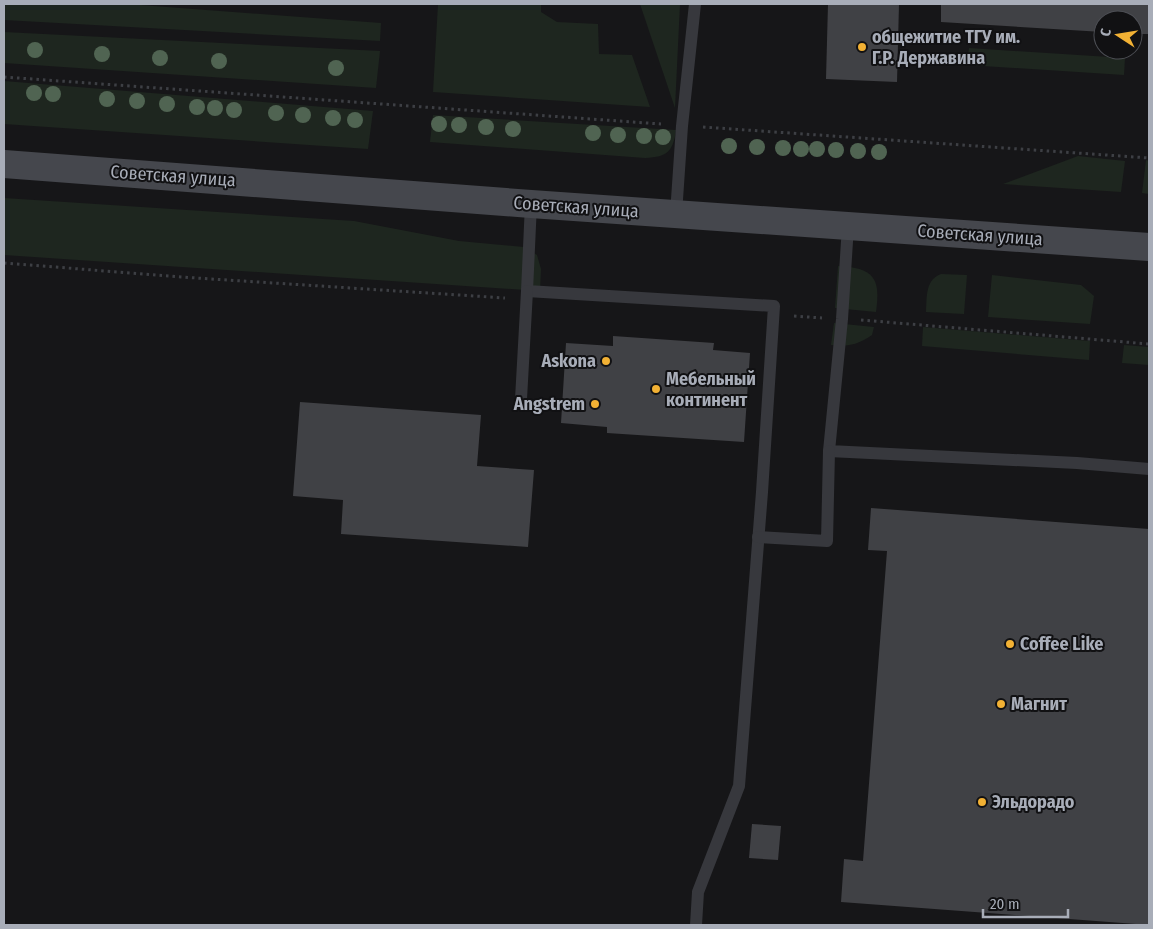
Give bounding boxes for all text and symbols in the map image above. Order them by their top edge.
north arrow [1093,10,1143,60]
place label: общежитие ТГУ им. Г.Р. Державина [872,26,1020,69]
text: С [1097,26,1115,38]
marker: общежитие ТГУ им. Г.Р. Державина [856,41,868,53]
street label: Советская улица [110,161,237,191]
street label: Советская улица [513,192,640,222]
street label: Советская улица [917,220,1044,250]
place label: Askona [540,350,596,372]
marker: Askona [600,355,612,367]
place label: Мебельный континент [666,368,756,411]
marker: Мебельный континент [650,383,662,395]
place label: Angstrem [513,393,585,415]
marker: Angstrem [589,398,601,410]
place label: Coffee Like [1020,633,1103,655]
marker: Coffee Like [1004,638,1016,650]
place label: Магнит [1011,693,1067,715]
marker: Магнит [995,698,1007,710]
place label: Эльдорадо [992,791,1075,813]
marker: Эльдорадо [976,796,988,808]
scale bar [983,886,1068,918]
text: 20 m [990,895,1020,913]

